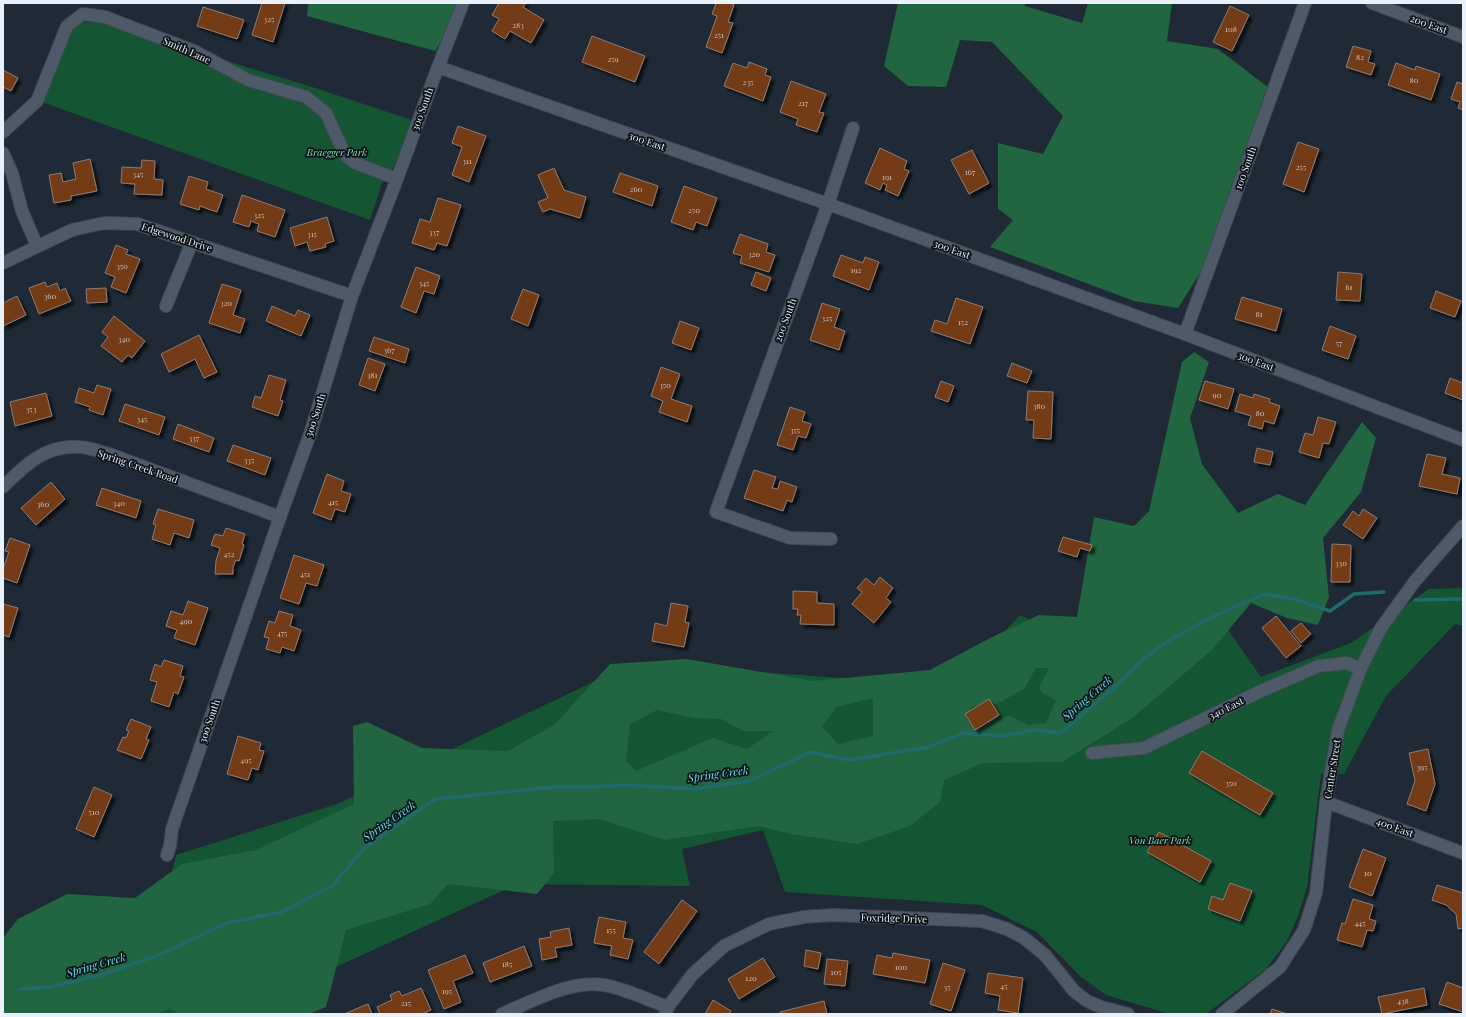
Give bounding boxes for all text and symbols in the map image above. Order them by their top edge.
street label: 200 East [1409,11,1450,37]
house number: 325 [264,13,274,24]
house number: 283 [512,19,524,30]
house number: 108 [1225,23,1237,34]
house number: 251 [714,29,724,40]
street label: Smith Lane [161,33,213,67]
house number: 82 [1356,51,1364,62]
house number: 259 [607,53,619,64]
house number: 80 [1410,74,1419,85]
house number: 235 [743,76,753,87]
street label: 300 South [408,85,436,133]
house number: 217 [798,97,809,108]
street label: 300 East [627,128,668,154]
park label: Braegger Park [306,145,367,159]
street label: 100 South [1231,145,1259,191]
house number: 311 [462,155,472,166]
house number: 255 [1296,161,1306,172]
house number: 167 [965,166,976,177]
house number: 345 [133,168,143,179]
house number: 191 [882,171,892,182]
house number: 260 [630,183,643,194]
house number: 250 [688,204,700,215]
house number: 325 [254,209,264,220]
street label: Edgewood Drive [140,219,214,255]
house number: 337 [429,226,440,237]
house number: 315 [307,228,317,239]
street label: 300 East [932,236,973,262]
house number: 320 [748,248,760,259]
house number: 350 [116,260,128,271]
house number: 192 [851,264,862,275]
house number: 345 [419,277,429,288]
house number: 61 [1345,281,1353,292]
house number: 360 [44,290,56,301]
street label: 200 South [771,296,799,344]
house number: 320 [220,297,232,308]
house number: 81 [1255,308,1263,319]
house number: 325 [822,312,832,323]
house number: 152 [958,316,968,327]
house number: 340 [118,333,130,344]
house number: 57 [1336,337,1343,348]
house number: 367 [384,344,395,355]
street label: 300 East [1236,348,1277,375]
house number: 381 [367,369,377,380]
house number: 350 [659,379,671,390]
house number: 90 [1213,389,1222,400]
street label: 300 South [301,391,329,439]
house number: 380 [1033,400,1045,411]
house number: 353 [26,403,37,414]
house number: 80 [1256,407,1265,418]
house number: 345 [137,413,147,424]
house number: 355 [790,424,800,435]
house number: 337 [189,432,200,443]
street label: Spring Creek Road [96,446,180,486]
house number: 335 [244,454,254,465]
house number: 415 [328,496,338,507]
house number: 340 [113,497,125,508]
house number: 360 [37,498,49,509]
house number: 452 [223,548,235,559]
house number: 330 [1335,557,1347,568]
house number: 451 [300,568,310,579]
house number: 490 [180,615,193,626]
house number: 475 [277,627,287,638]
water label: Spring Creek [1058,672,1115,724]
street label: 340 East [1206,693,1246,722]
street label: 300 South [195,697,223,745]
street label: Center Street [1320,738,1344,800]
house number: 495 [240,754,252,765]
house number: 395 [1417,761,1428,772]
water label: Spring Creek [686,762,750,785]
house number: 350 [1225,777,1237,788]
water label: Spring Creek [359,797,418,845]
house number: 510 [88,806,100,817]
street label: 400 East [1375,814,1416,840]
park label: Von Baer Park [1129,833,1191,847]
house number: 10 [1364,867,1372,878]
street label: Foxridge Drive [861,910,927,926]
house number: 445 [1354,917,1366,928]
house number: 155 [606,924,616,935]
water label: Spring Creek [63,949,128,980]
house number: 185 [502,958,512,969]
house number: 100 [895,961,907,972]
house number: 105 [830,966,842,977]
house number: 120 [745,972,757,983]
house number: 45 [1000,980,1008,991]
house number: 35 [944,981,950,992]
house number: 195 [442,985,452,996]
house number: 438 [1397,995,1409,1006]
house number: 215 [401,997,411,1008]

